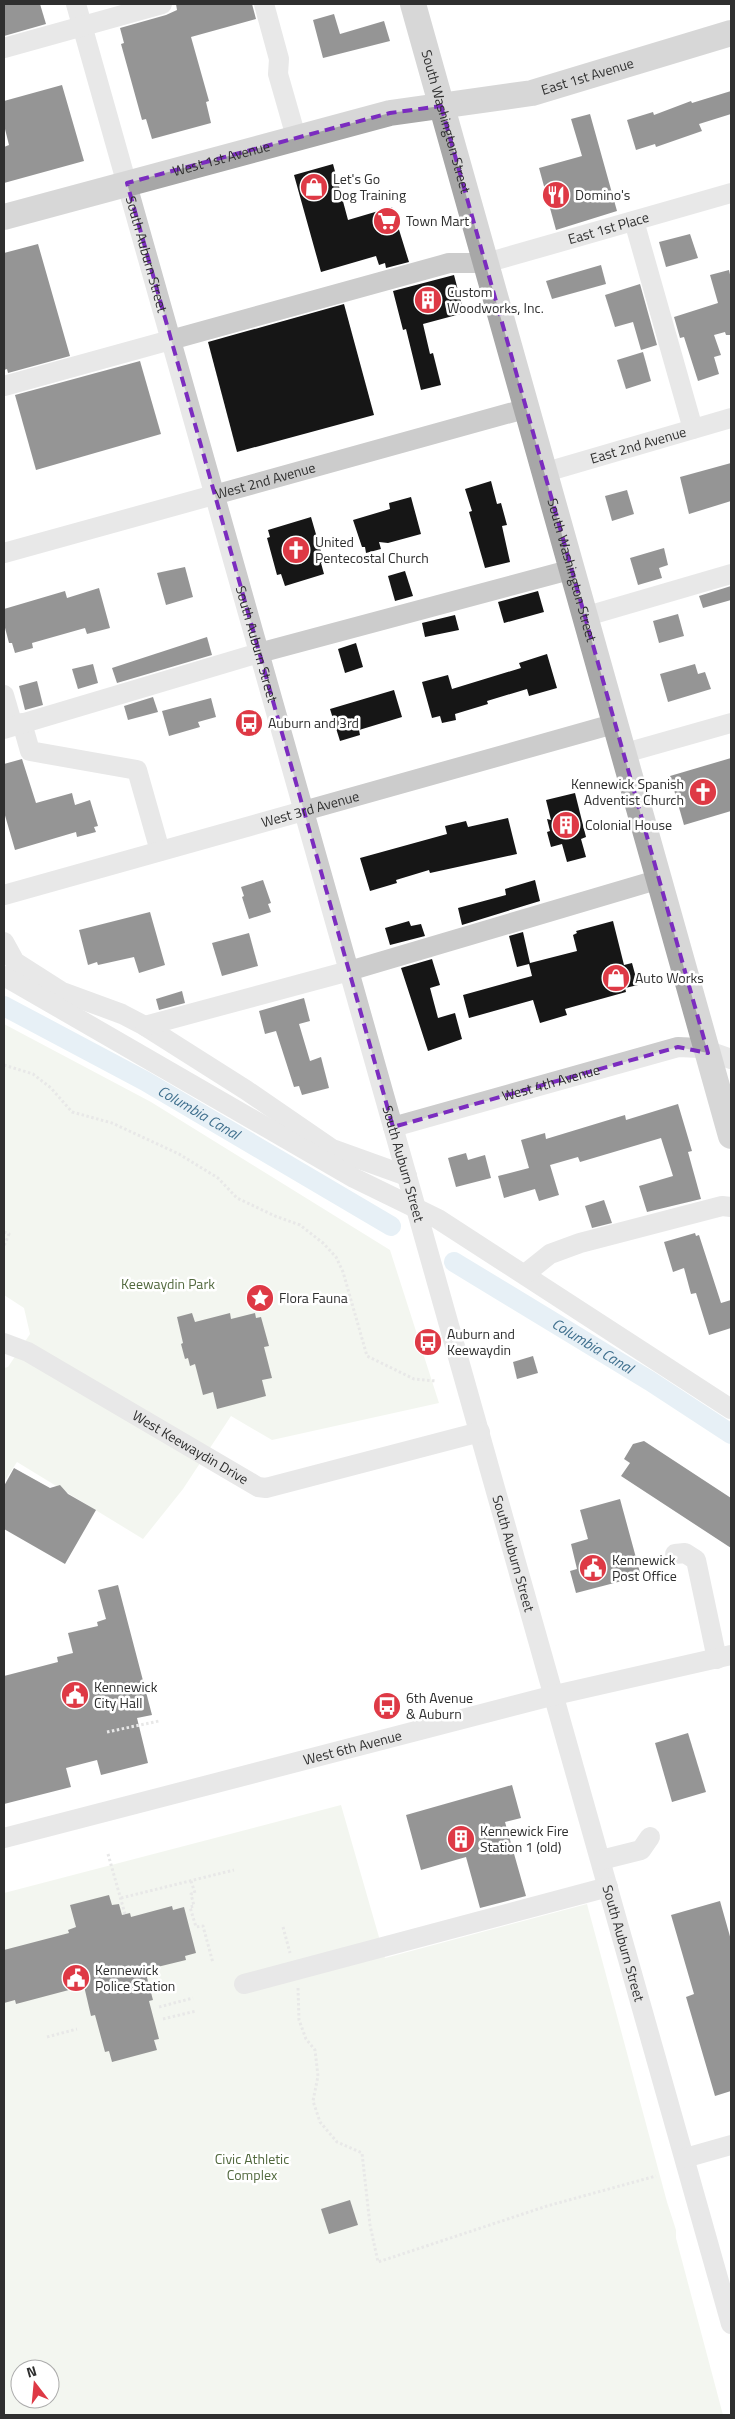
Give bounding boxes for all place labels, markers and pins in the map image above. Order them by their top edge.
place label: Let's Go Dog Training [333,168,406,205]
shop icon: Let's Go Dog Training [299,172,329,202]
restaurant icon: Domino's [541,180,571,210]
place label: Domino's [575,184,630,205]
supermarket icon: Town Mart [372,206,402,236]
place label: Town Mart [406,210,469,231]
place label: Custom Woodworks, Inc. [447,281,544,318]
building icon: Custom Woodworks, Inc. [413,285,443,315]
place label: United Pentecostal Church [315,531,429,568]
church icon: United Pentecostal Church [281,535,311,565]
bus stop icon: Auburn and 3rd [234,708,264,738]
place label: Auburn and 3rd [268,712,359,733]
place label: Kennewick Spanish Adventist Church [571,773,684,810]
church icon: Kennewick Spanish Adventist Church [688,777,718,807]
building icon: Colonial House [551,810,581,840]
place label: Colonial House [585,814,672,835]
shop icon: Auto Works [601,963,631,993]
place label: Auto Works [635,967,704,988]
place icon: Flora Fauna [245,1283,275,1313]
place label: Flora Fauna [279,1287,348,1308]
place label: Auburn and Keewaydin [447,1323,515,1360]
bus stop icon: Auburn and Keewaydin [413,1327,443,1357]
place label: Kennewick Post Office [612,1549,677,1586]
public building icon: Kennewick Post Office [578,1553,608,1583]
place label: Kennewick City Hall [94,1676,158,1713]
public building icon: Kennewick City Hall [60,1680,90,1710]
place label: 6th Avenue & Auburn [406,1687,473,1724]
bus stop icon: 6th Avenue & Auburn [372,1691,402,1721]
place label: Kennewick Fire Station 1 (old) [480,1820,569,1857]
building icon: Kennewick Fire Station 1 (old) [446,1824,476,1854]
place label: Kennewick Police Station [95,1959,175,1996]
public building icon: Kennewick Police Station [61,1963,91,1993]

